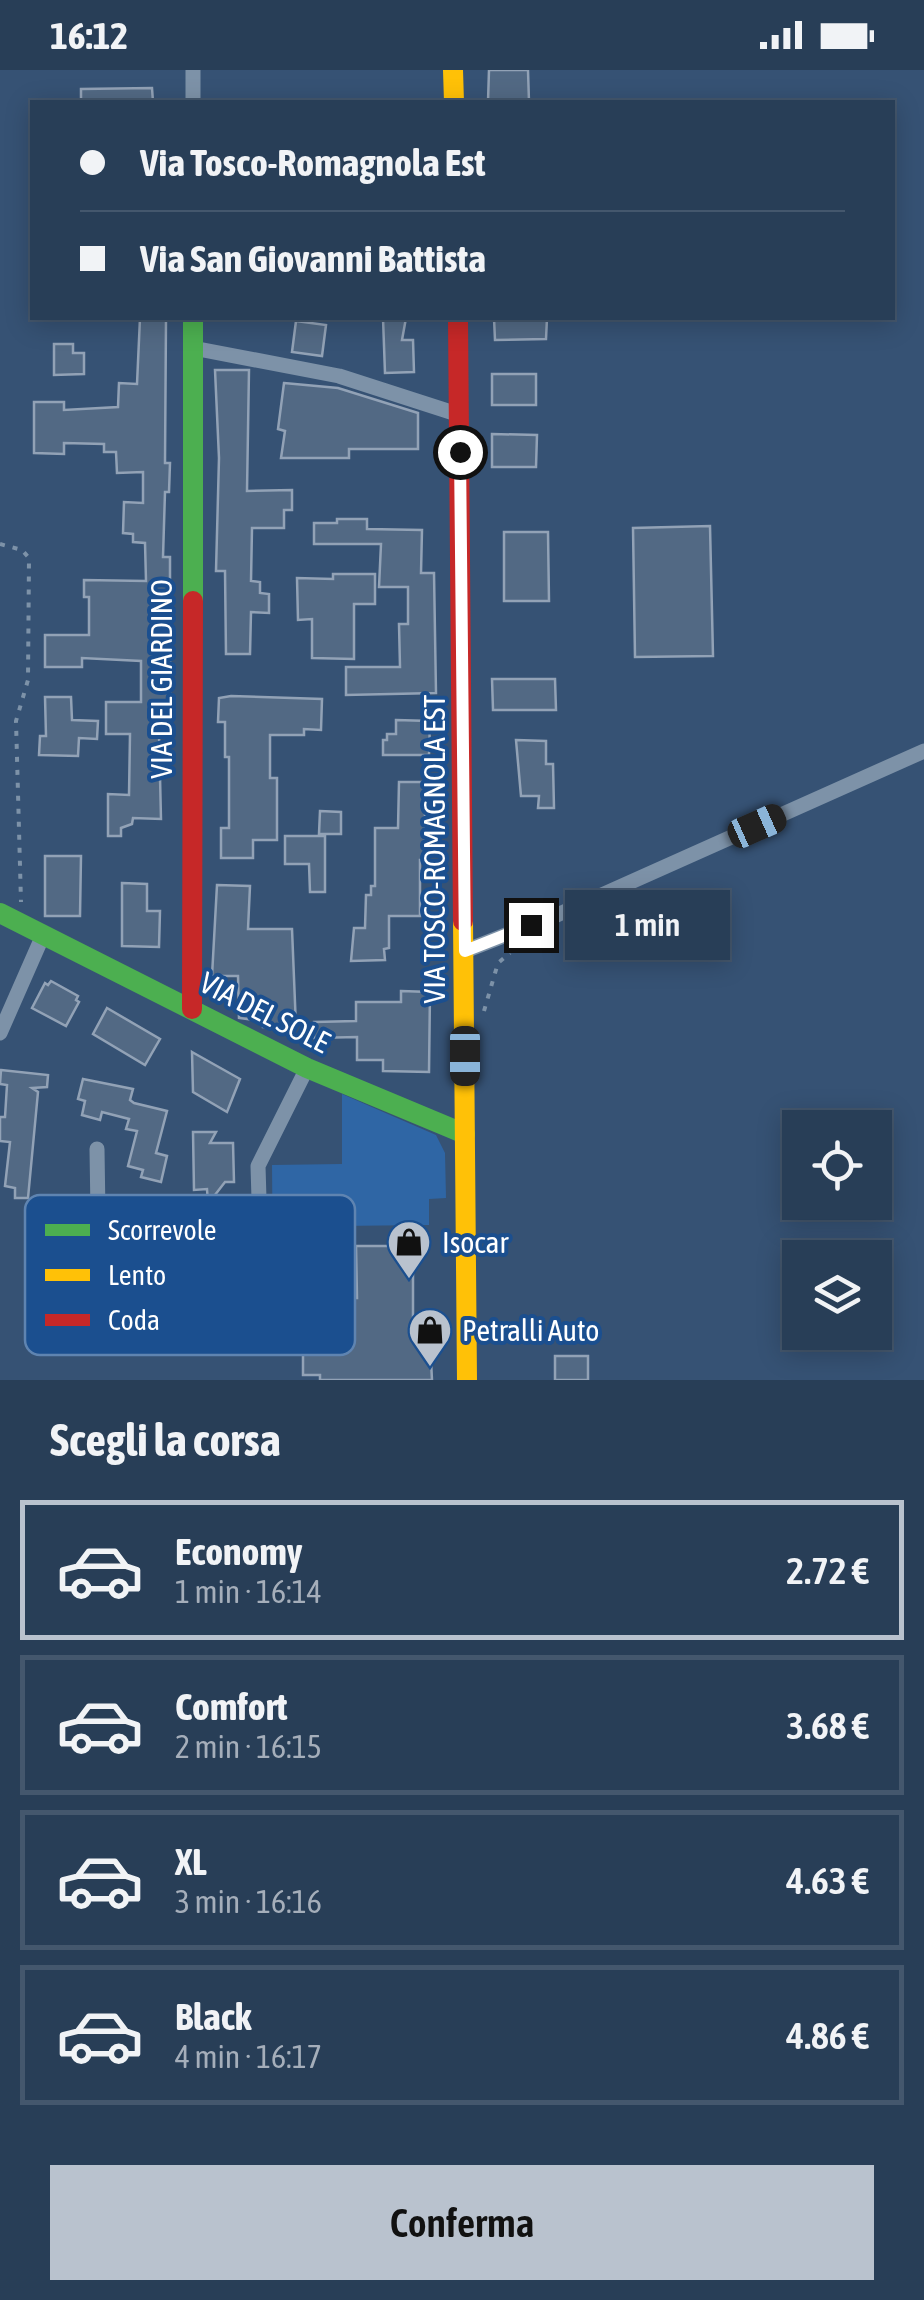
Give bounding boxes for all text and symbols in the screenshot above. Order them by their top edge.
text: 16:12 [50,14,128,57]
text: Via Tosco-Romagnola Est [140,141,485,184]
text: Via San Giovanni Battista [140,237,486,280]
route start [438,430,483,475]
street label: VIA DEL GIARDINO [144,579,178,779]
street label: VIA TOSCO-ROMAGNOLA EST [417,695,451,1003]
car [723,800,791,852]
callout: 1 min [566,890,731,960]
route end [509,903,554,948]
text: 1 min [615,906,680,943]
street label: VIA DEL SOLE [194,965,336,1059]
car [450,1026,480,1086]
map controls [782,1110,892,1350]
button: locate [782,1110,892,1220]
legend [25,1195,355,1355]
text: Scorrevole [108,1214,217,1246]
shop icon: Isocar [386,1219,432,1280]
place label: Isocar [442,1225,509,1259]
button: layers [782,1240,892,1350]
text: Lento [108,1259,166,1291]
text: Coda [108,1304,160,1336]
shop icon: Petralli Auto [407,1307,453,1368]
place label: Petralli Auto [462,1313,599,1347]
text: Scegli la corsa [50,1414,281,1466]
icon: car [55,1525,145,1615]
text: Economy [175,1530,302,1573]
text: 2.72 € [786,1549,869,1592]
text: 1 min · 16:14 [175,1573,322,1610]
icon: car [55,1680,145,1770]
text: Comfort [175,1685,287,1728]
text: 3.68 € [786,1704,869,1747]
text: 2 min · 16:15 [175,1728,322,1765]
icon: car [55,1835,145,1925]
text: XL [175,1840,207,1883]
text: 4.63 € [786,1859,869,1902]
text: 3 min · 16:16 [175,1883,322,1920]
icon: car [55,1990,145,2080]
text: Black [175,1995,252,2038]
text: 4.86 € [786,2014,869,2057]
text: 4 min · 16:17 [175,2038,322,2075]
button: Conferma [50,2165,874,2280]

